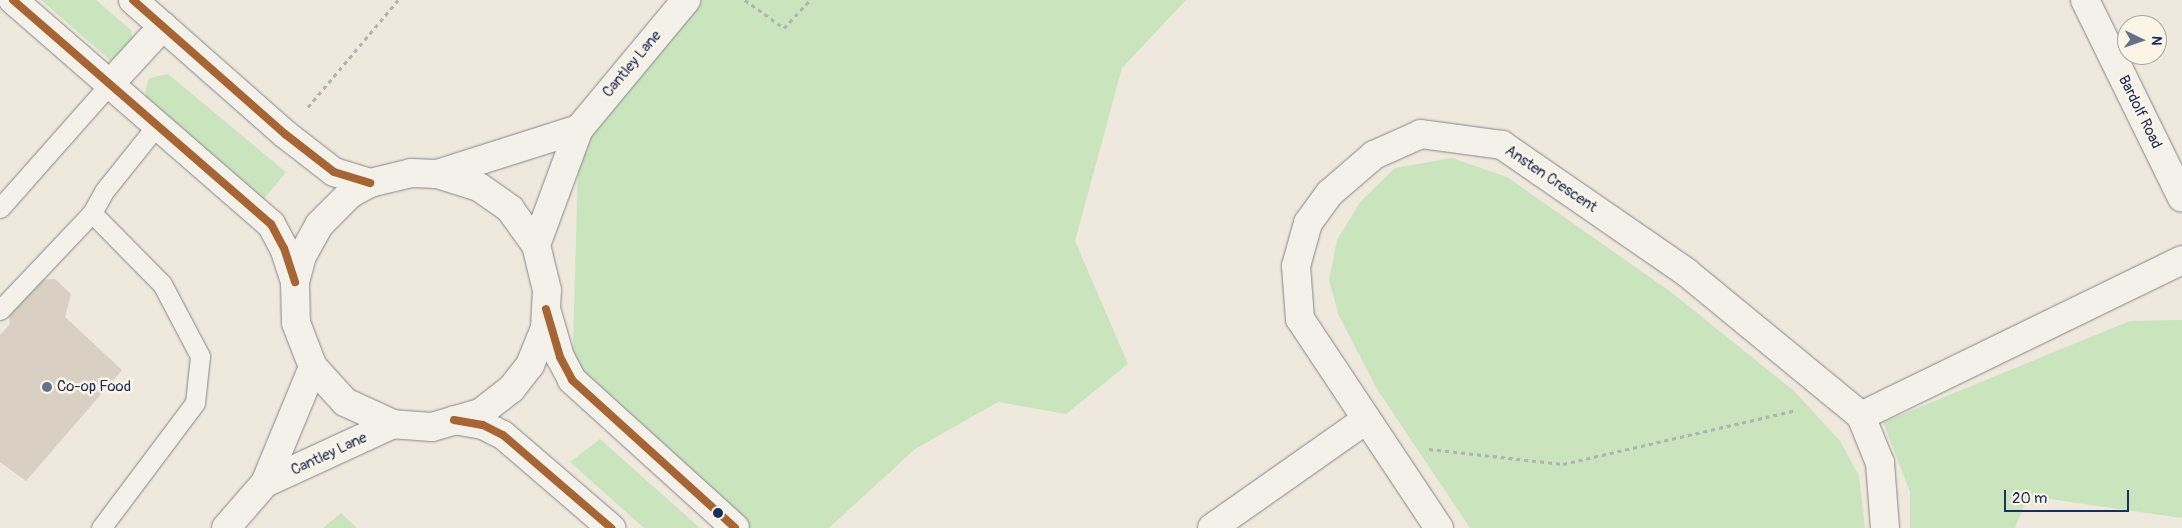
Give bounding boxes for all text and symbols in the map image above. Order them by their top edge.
north arrow [2117,15,2167,65]
street label: Cantley Lane [599,27,665,101]
text: N [2148,36,2165,46]
street label: Bardolf Road [2114,72,2166,152]
street label: Ansten Crescent [1502,142,1600,216]
place label: Co-op Food [57,378,131,396]
marker: Co-op Food [41,381,53,393]
street label: Cantley Lane [288,429,370,479]
scale bar [2007,480,2132,512]
text: 20 m [2012,489,2047,508]
unlabelled marker [713,508,723,518]

